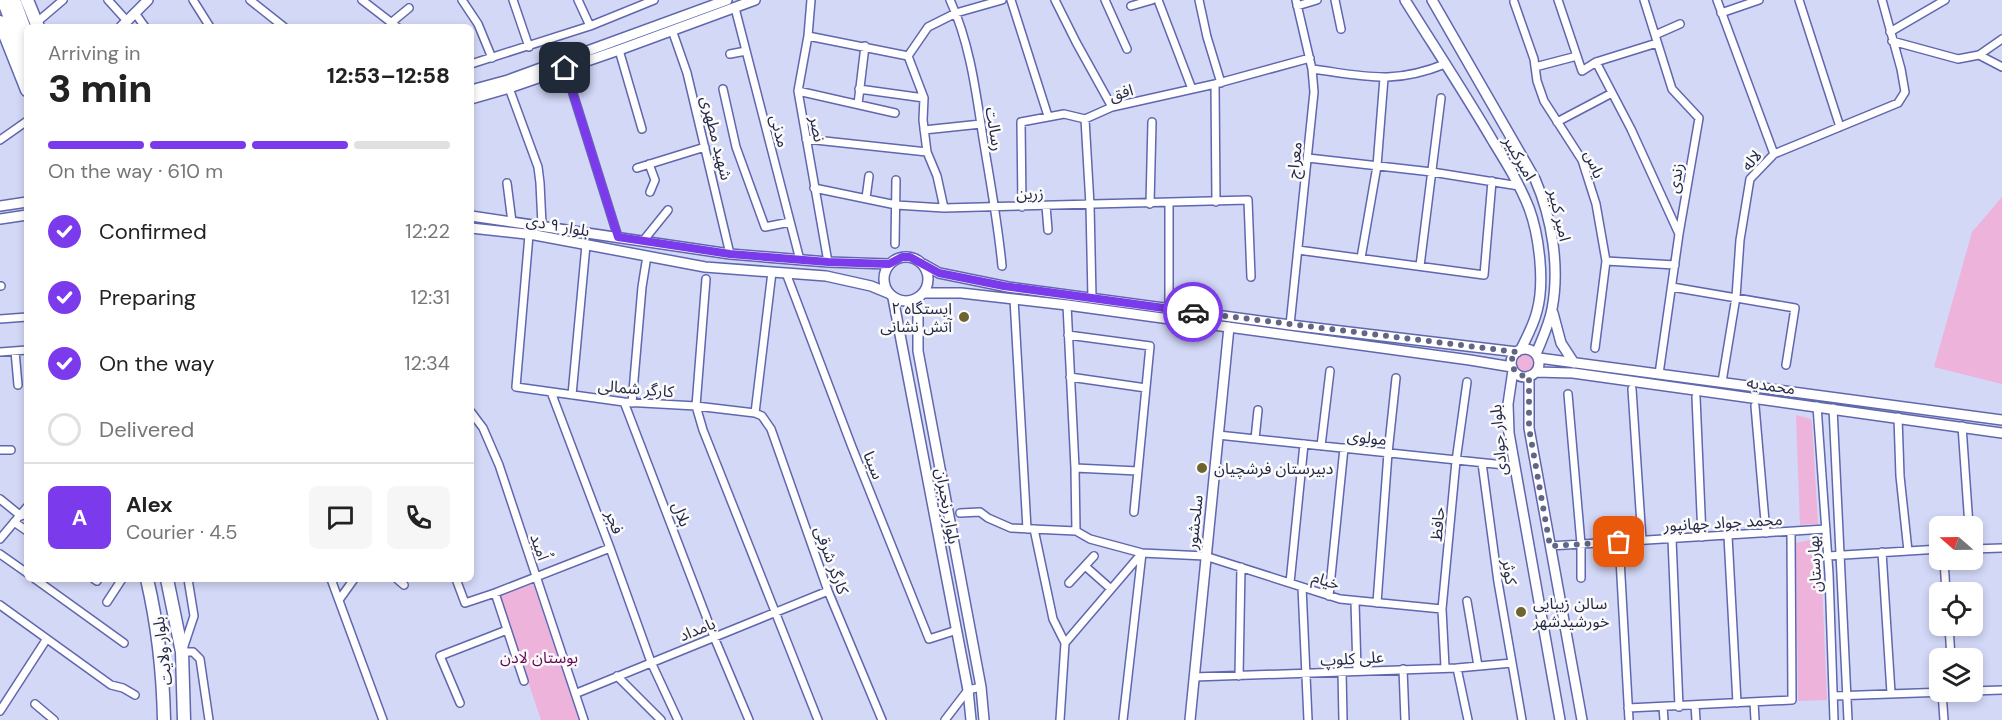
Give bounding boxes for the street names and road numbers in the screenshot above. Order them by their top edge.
street label: افق [1107,79,1135,106]
street label: شهید مطهری [696,94,737,182]
street label: رسالت [981,106,1008,153]
street label: مدنی [765,112,794,150]
street label: نصر [805,113,830,144]
street label: امیرکبیر [1498,131,1541,184]
street label: معراج [1282,141,1309,180]
street label: لاله [1737,145,1766,175]
street label: یاس [1579,147,1610,181]
street label: زندی [1663,161,1688,195]
street label: زرین [1016,183,1044,204]
street label: امیر کبیر [1543,186,1576,243]
street label: بلوار ۹ دی [525,210,591,241]
street label: محمدیه [1745,372,1797,399]
street label: کارگر شمالی [597,375,675,402]
street label: بلوار جوادی [1485,404,1512,476]
street label: مولوی [1346,425,1388,450]
street label: سینا [858,448,889,482]
street label: بلوار رنجبران [931,467,965,546]
street label: سلحشور [1181,494,1208,551]
street label: بلال [667,499,696,530]
street label: فجر [600,506,629,537]
street label: حافظ [1426,506,1449,542]
street label: محمد جواد جهانپور [1662,509,1783,536]
street label: کارگر شرقی [810,523,854,597]
street label: اُمید [525,531,555,563]
street label: بهارستان [1803,535,1826,593]
street label: کوثر [1497,557,1522,586]
street label: خیام [1309,566,1342,597]
street label: بامداد [676,613,718,646]
street label: بلوار ولایت [148,615,177,687]
street label: علی کلوپ [1320,646,1384,671]

